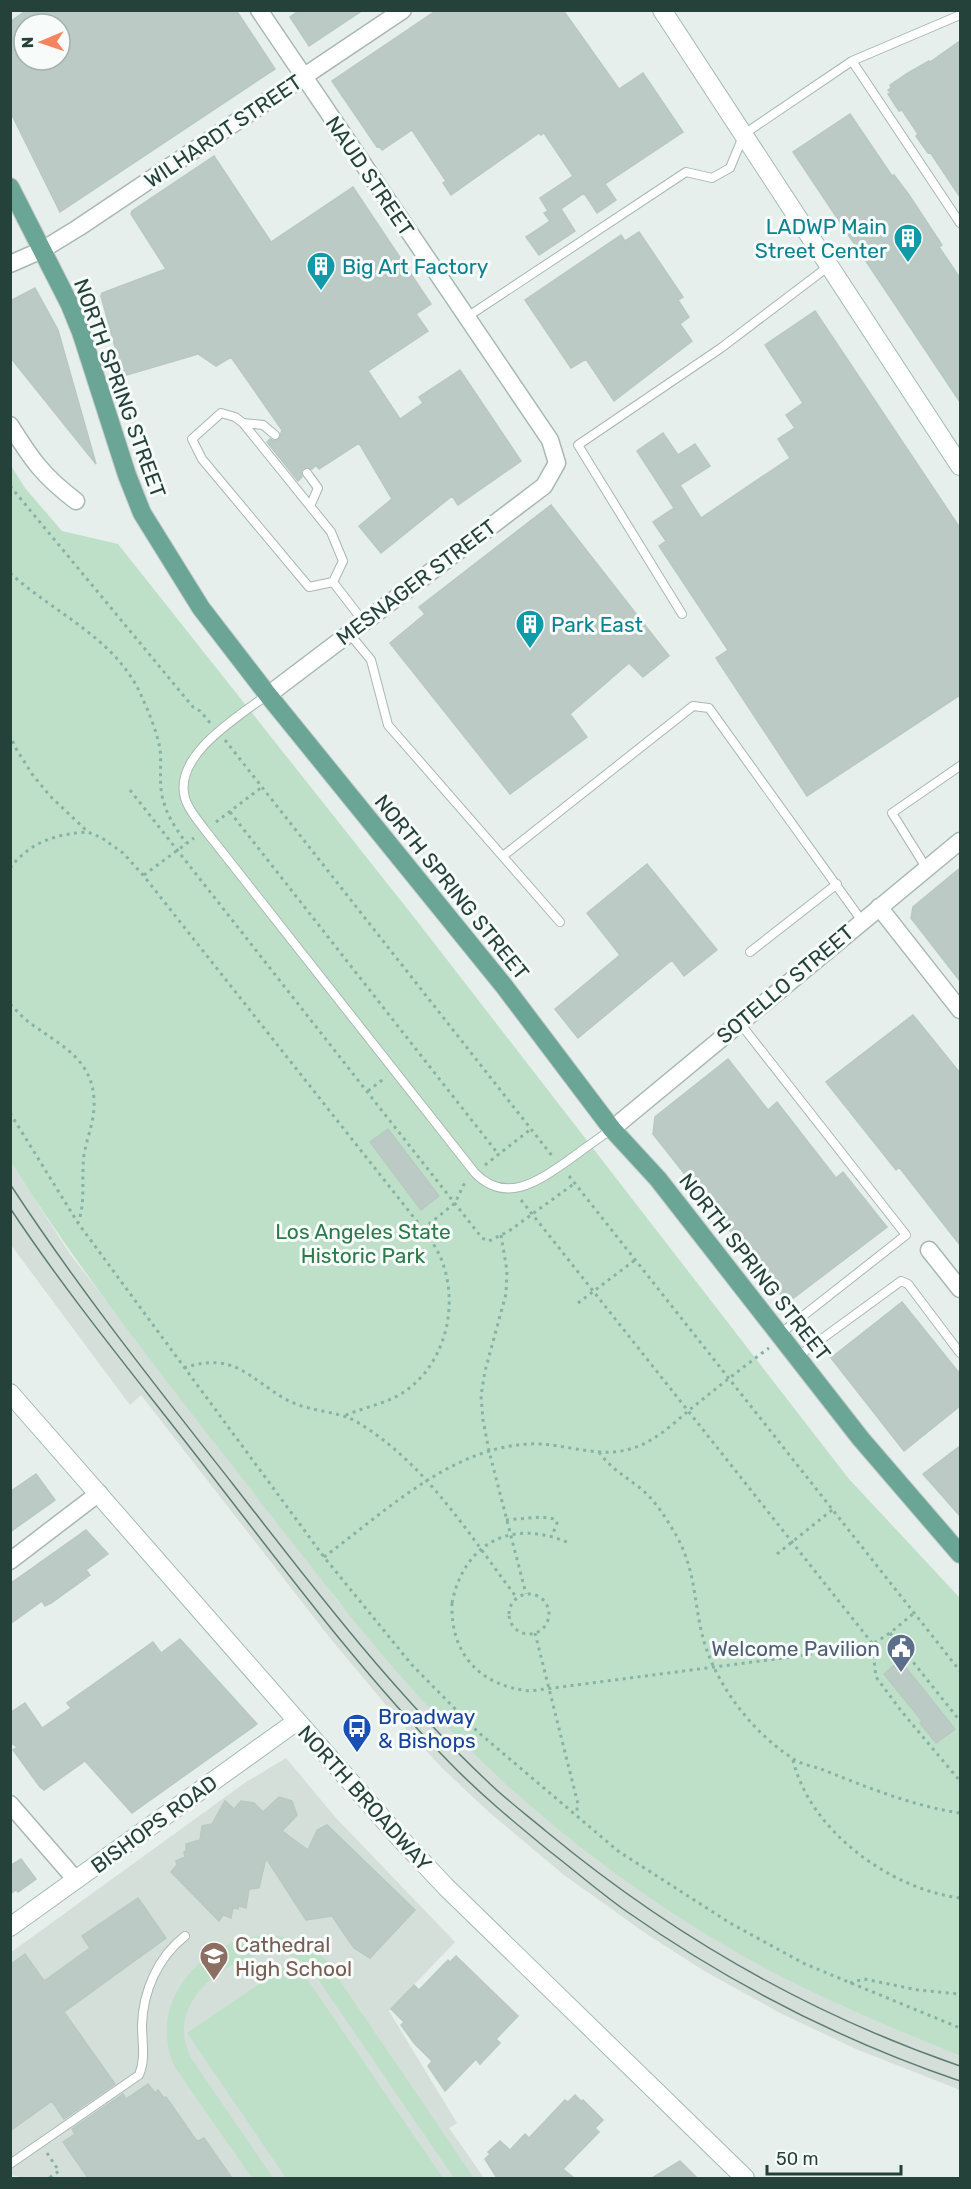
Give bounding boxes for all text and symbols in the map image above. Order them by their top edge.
north arrow [12,12,72,72]
text: N [18,36,37,49]
street label: WILHARDT STREET [140,69,306,193]
street label: NAUD STREET [321,111,419,241]
place label: LADWP Main Street Center [755,214,887,263]
building icon: LADWP Main Street Center [892,222,924,264]
building icon: Big Art Factory [305,250,337,292]
place label: Big Art Factory [342,254,489,279]
street label: NORTH SPRING STREET [69,275,171,501]
street label: MESNAGER STREET [331,514,501,650]
building icon: Park East [514,608,546,650]
place label: Park East [551,612,643,637]
street label: NORTH SPRING STREET [370,789,534,985]
street label: SOTELLO STREET [711,919,859,1049]
street label: NORTH SPRING STREET [674,1168,836,1366]
park label: Los Angeles State Historic Park [275,1219,451,1268]
public building icon: Welcome Pavilion [885,1632,917,1674]
place label: Welcome Pavilion [711,1636,880,1661]
place label: Broadway & Bishops [378,1704,476,1753]
bus stop icon: Broadway & Bishops [341,1712,373,1754]
street label: NORTH BROADWAY [293,1720,437,1876]
street label: BISHOPS ROAD [86,1770,222,1878]
place label: Cathedral High School [235,1932,352,1981]
school or university icon: Cathedral High School [198,1940,230,1982]
scale bar [767,2138,900,2176]
text: 50 m [776,2148,819,2170]

